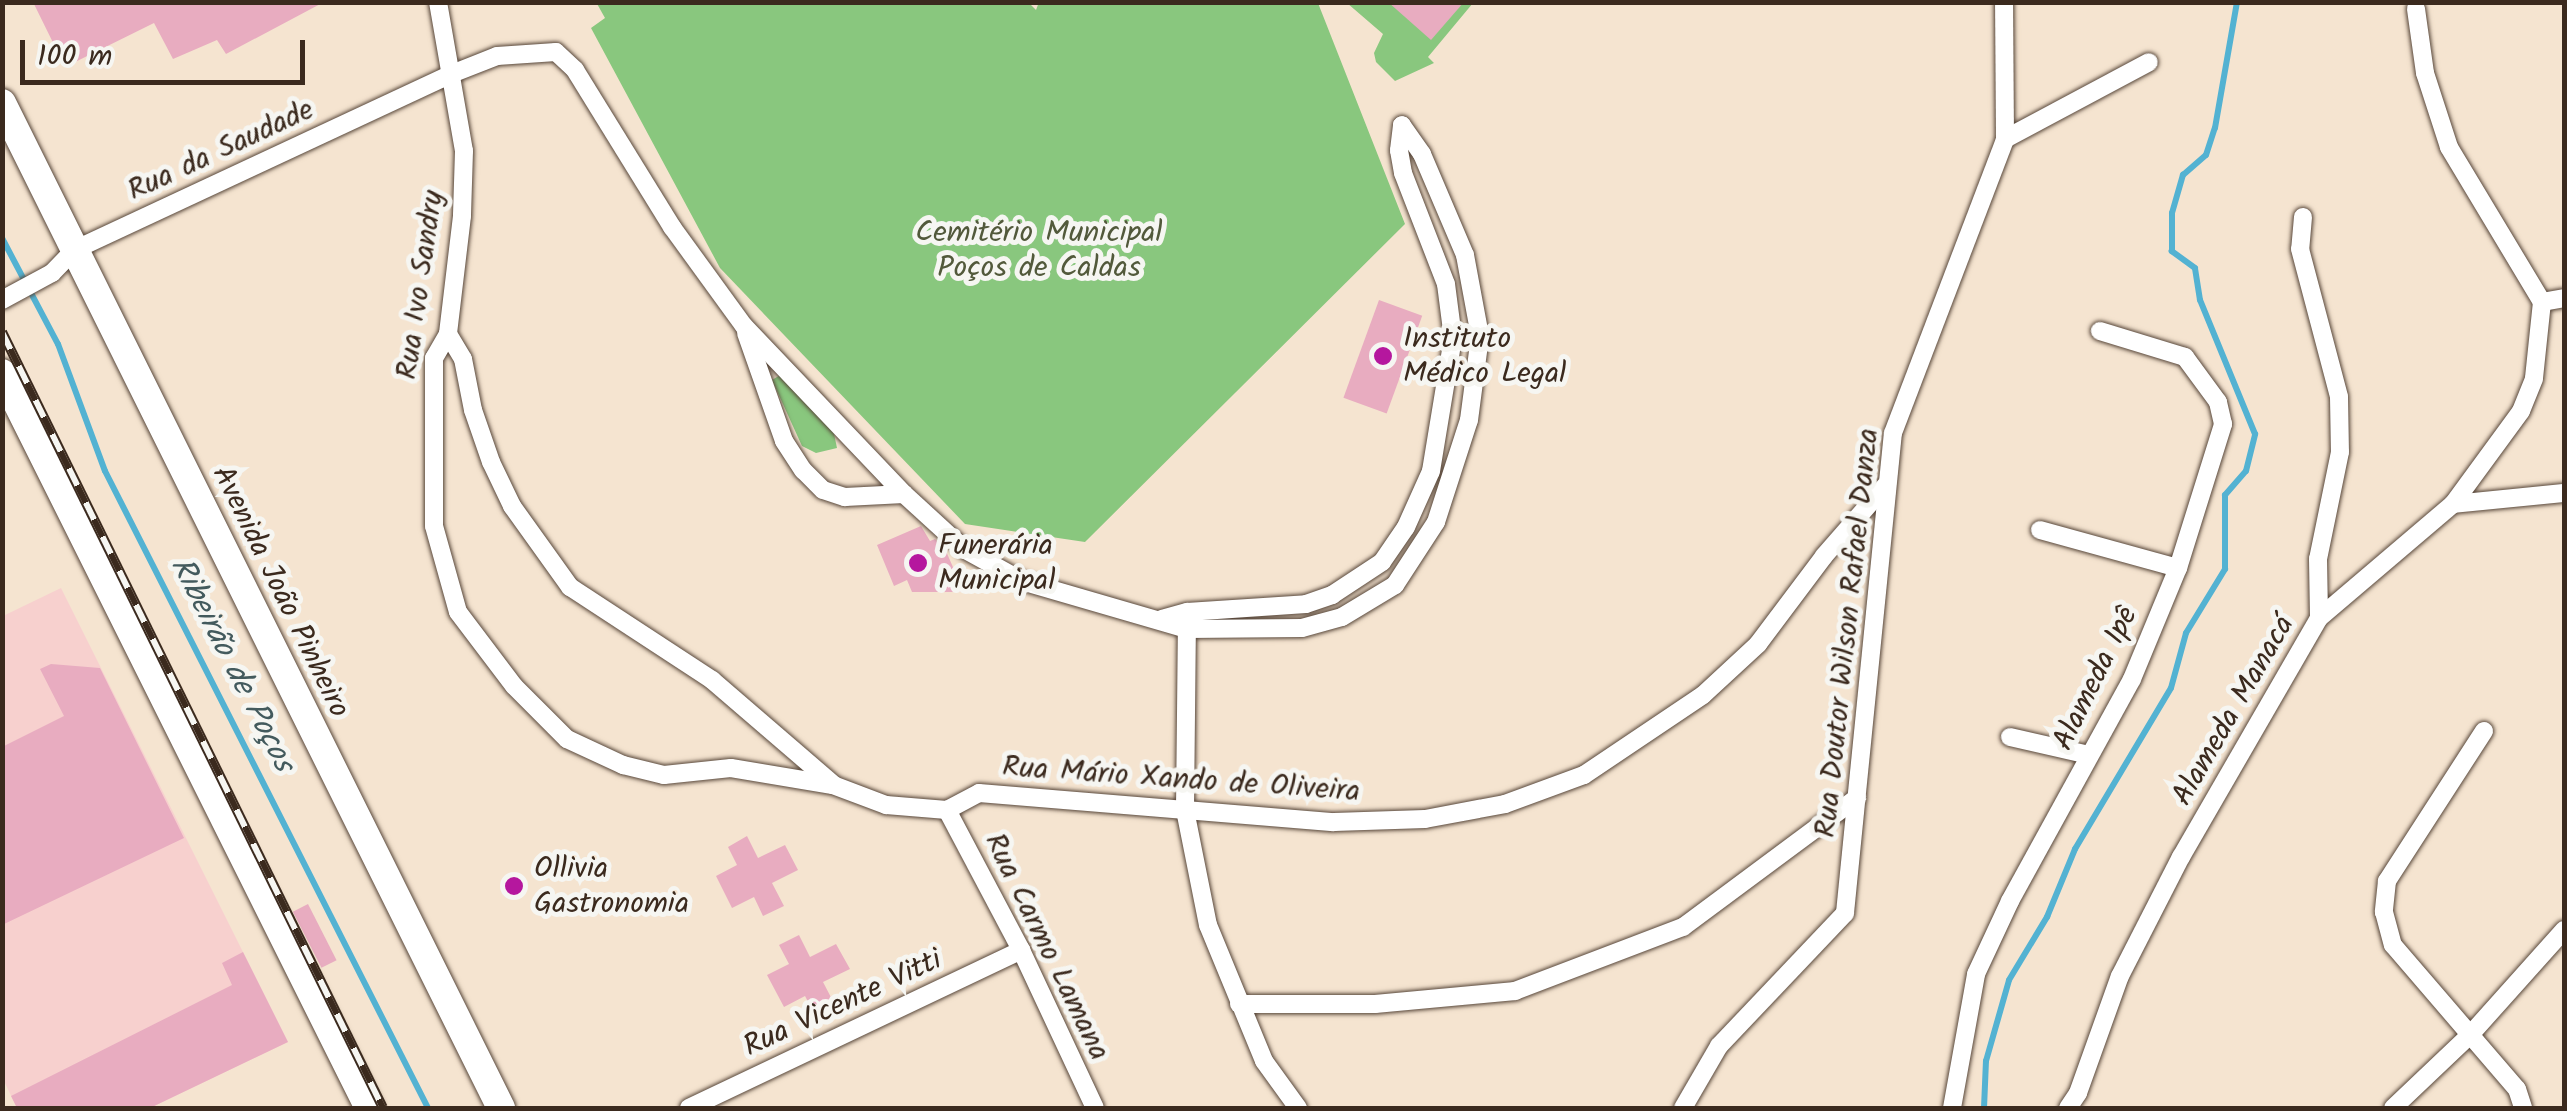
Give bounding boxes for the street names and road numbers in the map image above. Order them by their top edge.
street label: Rua da Saudade [122,92,320,210]
street label: Rua Ivo Sandry [390,188,452,382]
street label: Rua Doutor Wilson Rafael Danza [1809,427,1887,839]
street label: Avenida João Pinheiro [203,460,357,724]
street label: Alameda Ipê [2046,602,2146,756]
street label: Alameda Manacá [2165,610,2303,812]
street label: Rua Mário Xando de Oliveira [1001,750,1361,810]
street label: Rua Carmo Lamana [975,828,1117,1066]
street label: Rua Vicente Vitti [738,942,948,1066]

